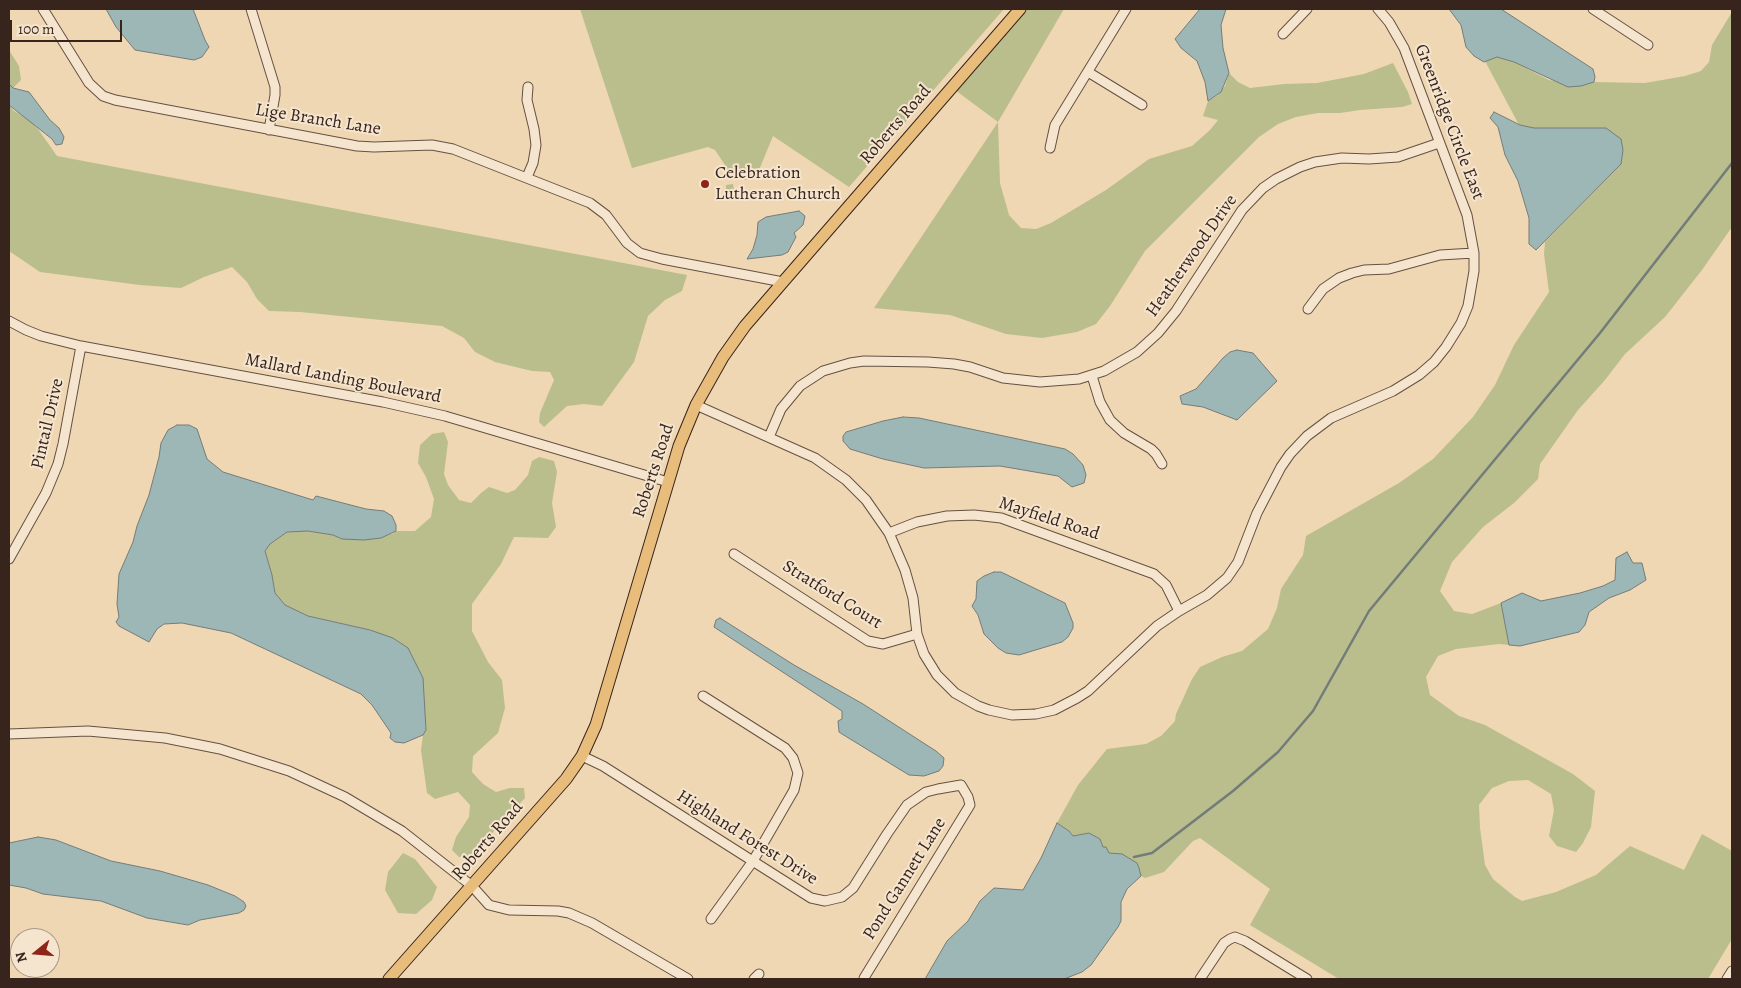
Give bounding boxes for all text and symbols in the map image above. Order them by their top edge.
scale bar [12,10,125,42]
text: 100 m [18,19,55,39]
street label: Greenridge Circle East [1409,41,1489,203]
street label: Roberts Road [856,81,936,169]
street label: Lige Branch Lane [254,99,382,141]
place label: Celebration Lutheran Church [715,163,841,205]
marker: Celebration Lutheran Church [699,178,711,190]
street label: Heatherwood Drive [1142,191,1242,321]
street label: Mallard Landing Boulevard [243,349,443,409]
street label: Pintail Drive [27,377,69,471]
street label: Roberts Road [629,421,679,521]
street label: Mayfield Road [996,493,1102,545]
street label: Stratford Court [778,556,886,634]
street label: Highland Forest Drive [672,786,822,890]
street label: Roberts Road [448,797,528,885]
street label: Pond Gannett Lane [859,814,951,944]
north arrow [10,928,60,978]
text: N [11,950,32,965]

